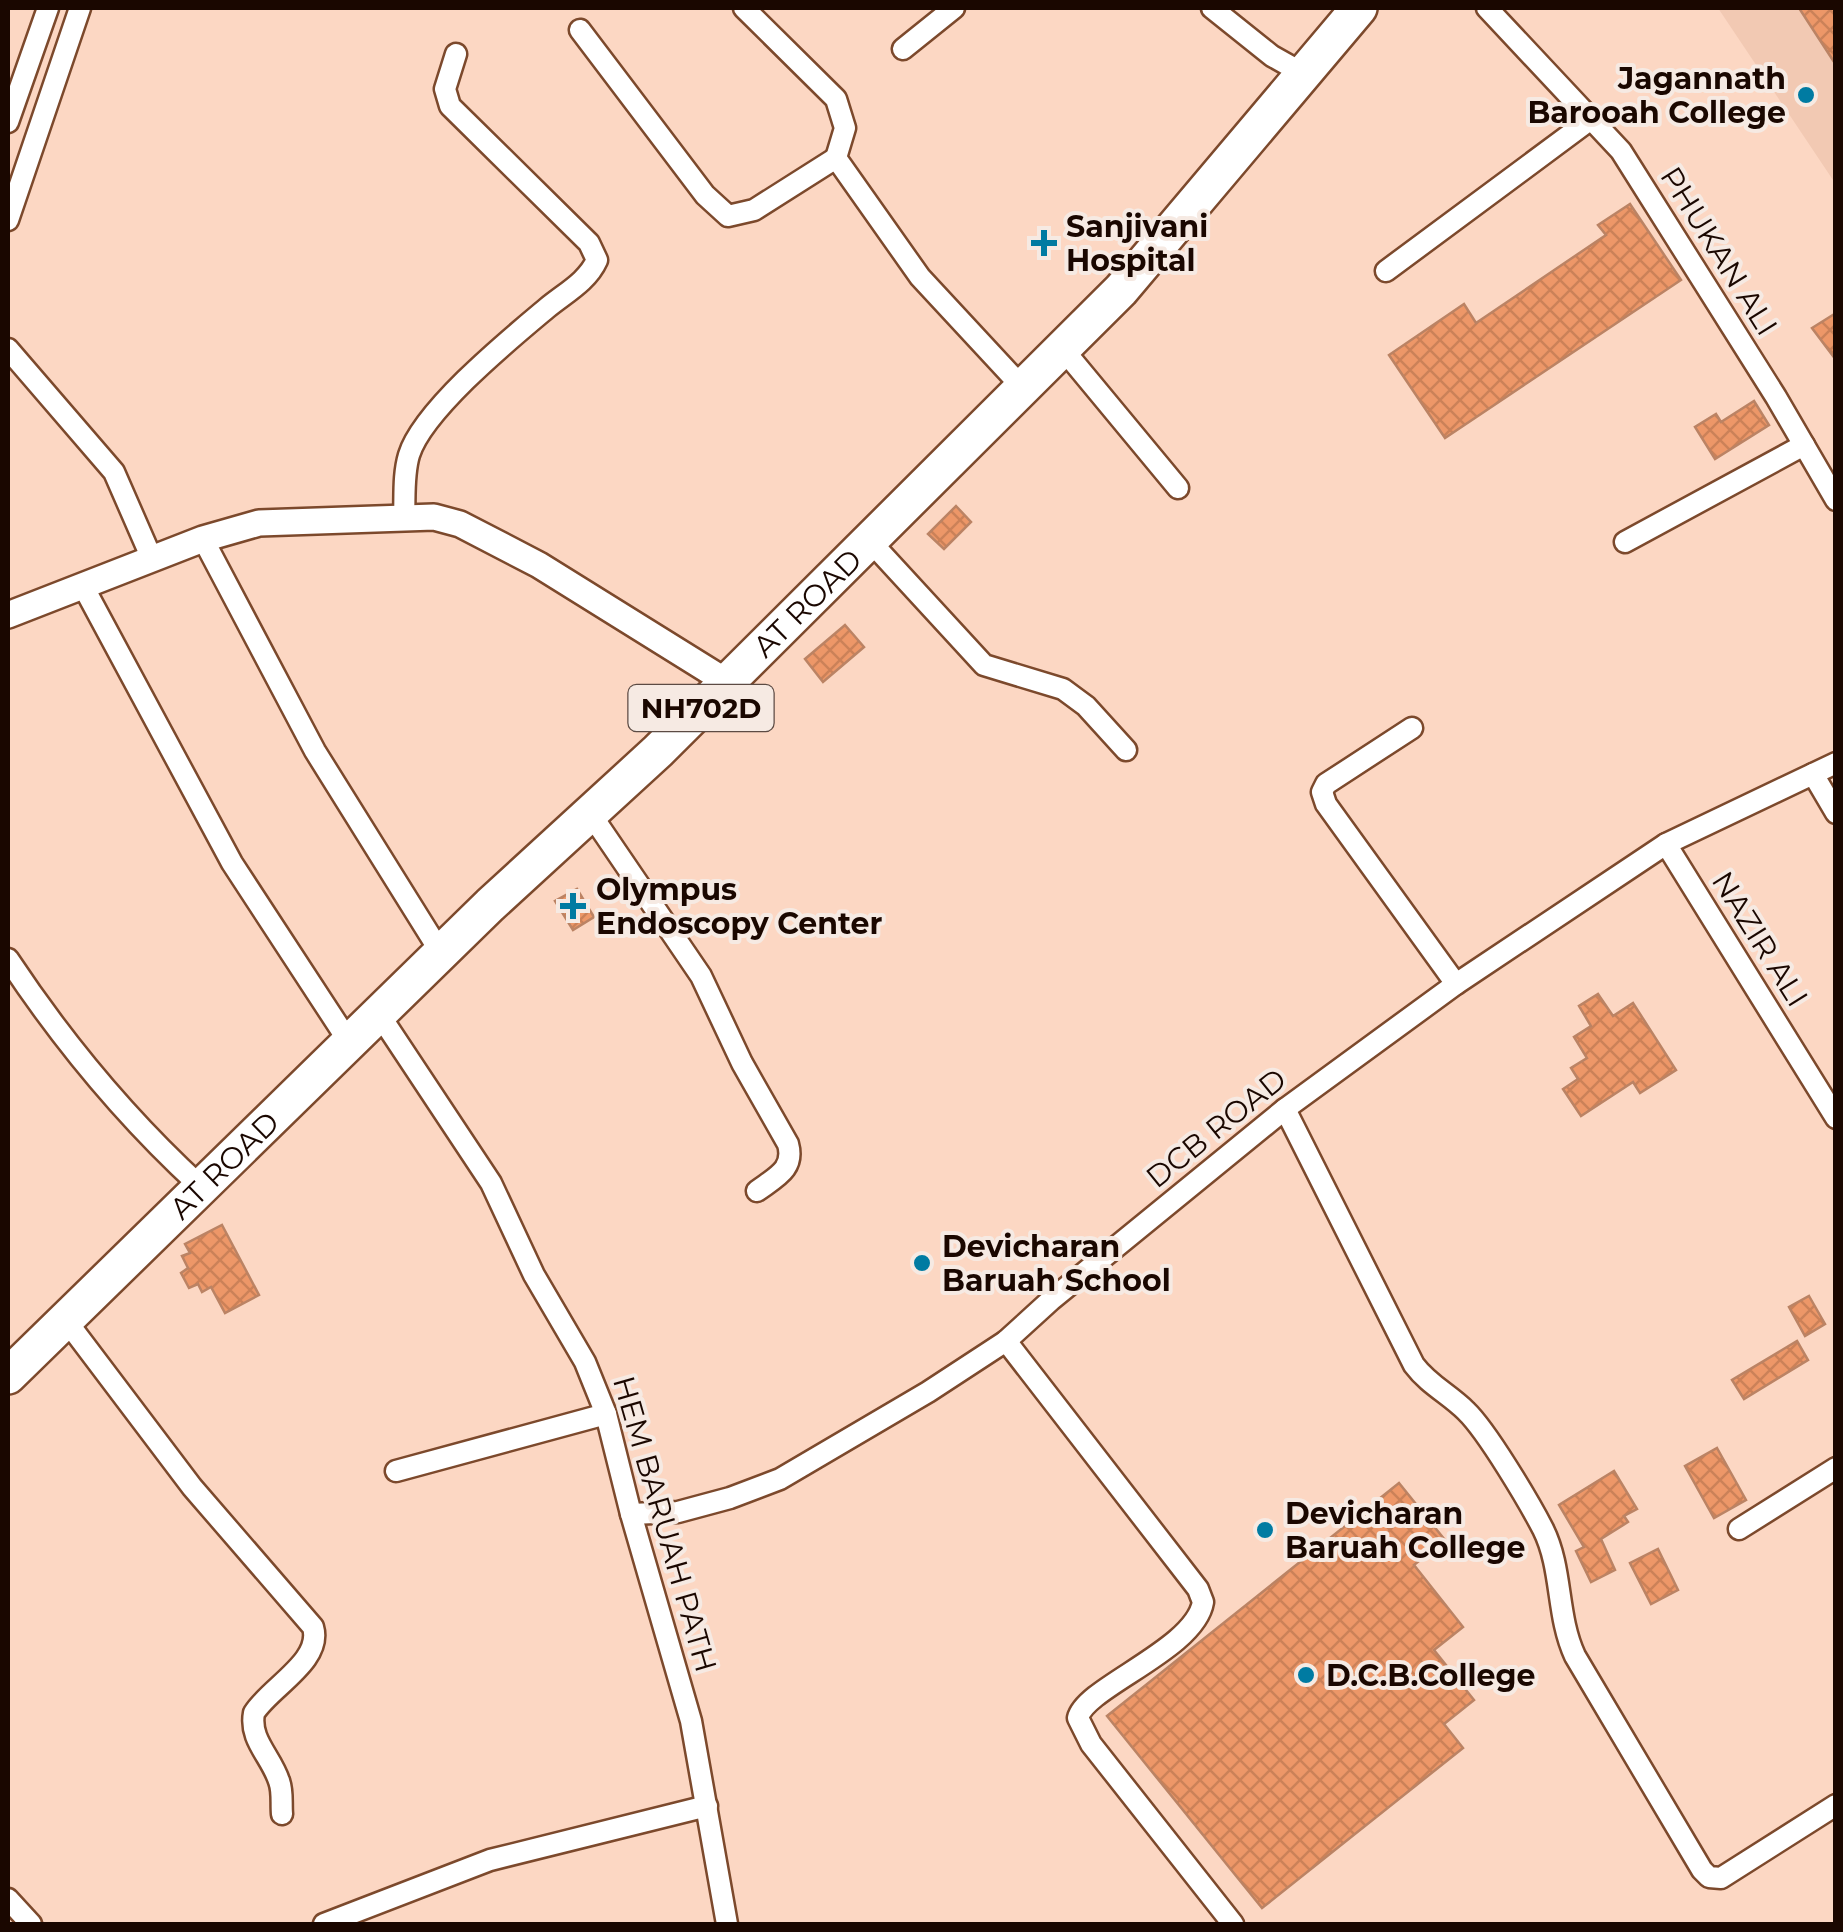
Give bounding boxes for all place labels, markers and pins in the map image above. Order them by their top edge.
place label: Jagannath Barooah College [1527,60,1786,131]
marker: Jagannath Barooah College [1795,84,1817,106]
place label: Sanjivani Hospital [1066,208,1208,279]
marker: Sanjivani Hospital [1031,230,1057,256]
place label: Olympus Endoscopy Center [596,871,882,942]
marker: Olympus Endoscopy Center [560,893,586,919]
place label: Devicharan Baruah School [942,1228,1171,1299]
marker: Devicharan Baruah School [911,1252,933,1274]
place label: Devicharan Baruah College [1285,1495,1525,1566]
marker: Devicharan Baruah College [1254,1519,1276,1541]
place label: D.C.B.College [1326,1657,1535,1694]
marker: D.C.B.College [1295,1664,1317,1686]

